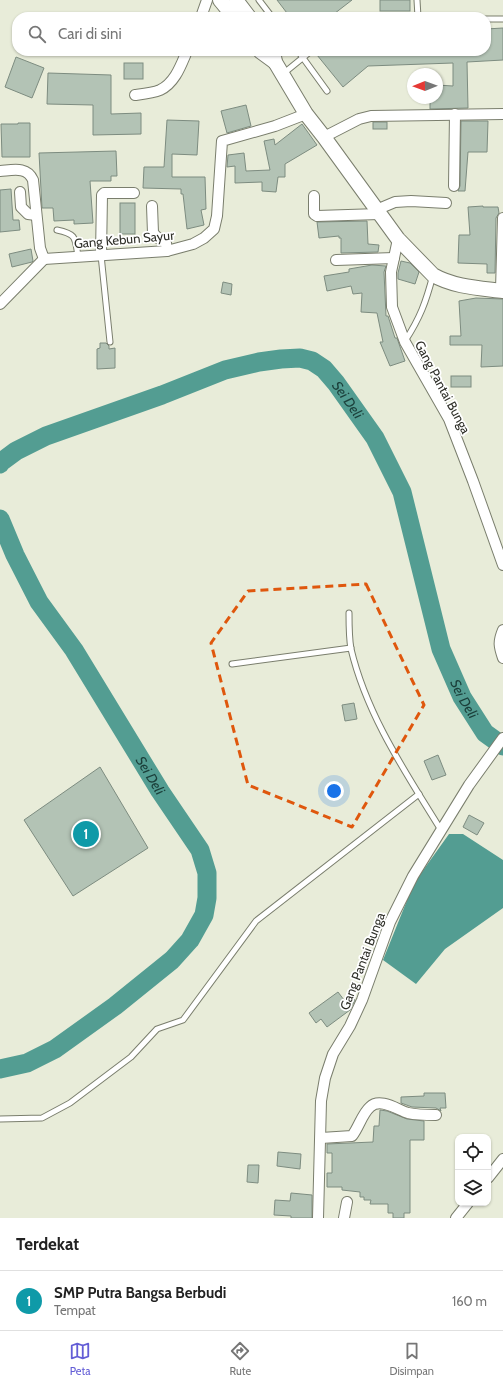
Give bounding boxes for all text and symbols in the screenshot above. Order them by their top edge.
search box [12,12,491,56]
icon: search [26,23,48,45]
text: Cari di sini [58,25,122,43]
north arrow [407,68,443,104]
street label: Gang Kebun Sayur [73,227,176,251]
street label: Gang Pantai Bunga [412,338,475,437]
water label: Sei Deli [328,377,368,423]
water label: Sei Deli [446,676,483,722]
water label: Sei Deli [132,753,169,799]
your location [324,781,344,801]
pin: 1 [73,819,99,849]
street label: Gang Pantai Bunga [336,909,388,1012]
map controls [455,1134,491,1206]
button: locate [455,1134,491,1170]
button: layers [455,1170,491,1206]
text: Terdekat [16,1234,79,1254]
text: SMP Putra Bangsa Berbudi [54,1284,226,1302]
text: 1 [27,1293,31,1309]
text: 160 m [452,1293,487,1309]
text: Tempat [54,1302,96,1318]
tab: Peta [69,1340,91,1378]
tab: Rute [229,1340,251,1378]
tab: Disimpan [390,1340,434,1378]

